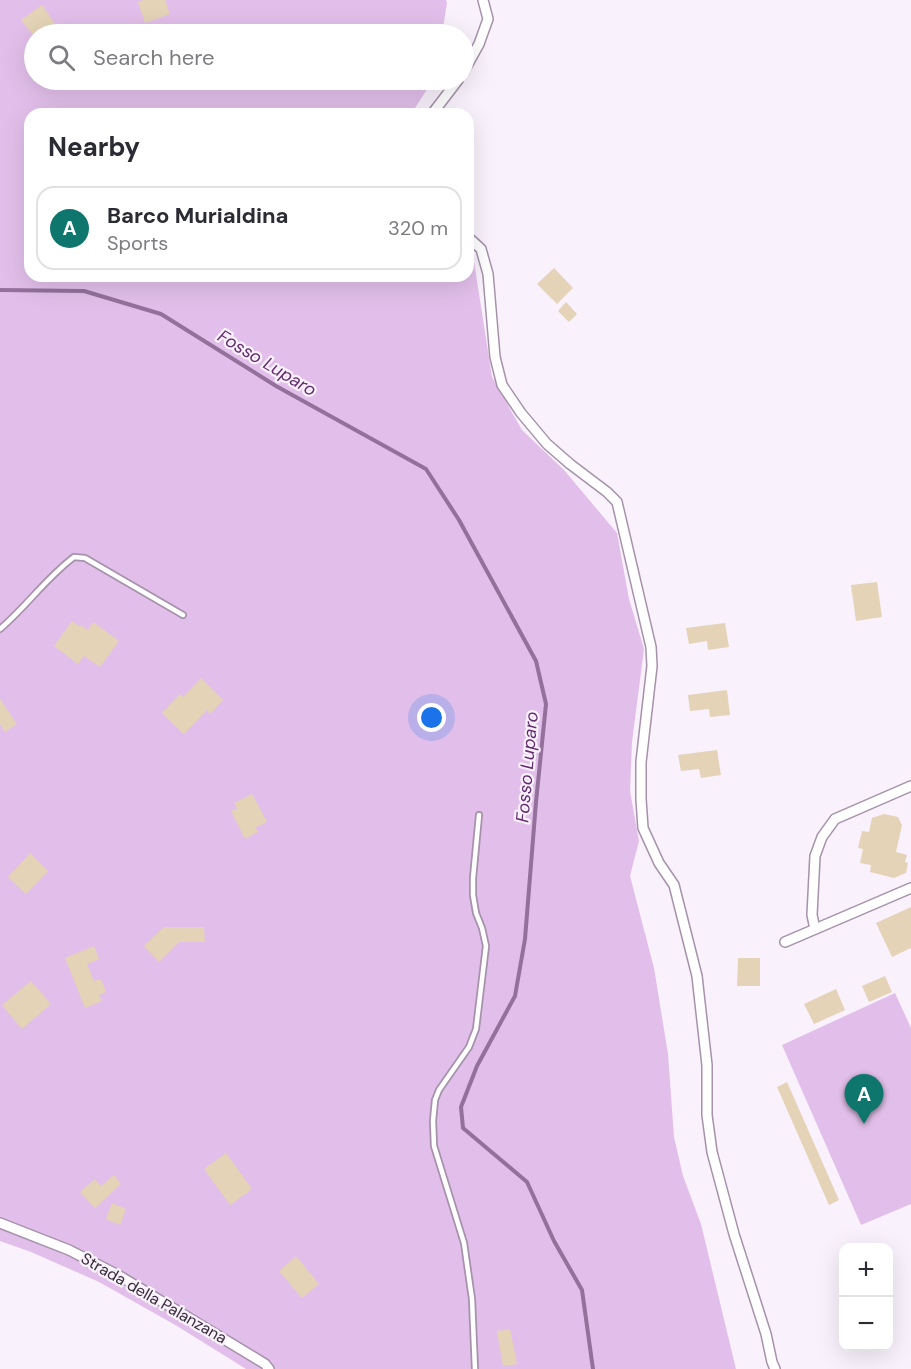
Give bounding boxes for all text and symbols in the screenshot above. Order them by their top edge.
search box [24,24,474,90]
icon: search [45,41,78,74]
text: Search here [93,43,214,72]
text: Nearby [48,130,140,164]
text: Barco Murialdina [107,201,288,230]
text: A [62,215,77,241]
text: 320 m [388,215,448,241]
text: Sports [107,230,168,256]
water label: Fosso Luparo [213,324,321,402]
your location [417,703,446,732]
water label: Fosso Luparo [510,710,544,824]
pin: A [844,1074,884,1124]
map controls [839,1243,893,1351]
button: + [839,1243,893,1297]
street label: Strada della Palanzana [77,1248,231,1348]
button: − [839,1297,893,1351]

